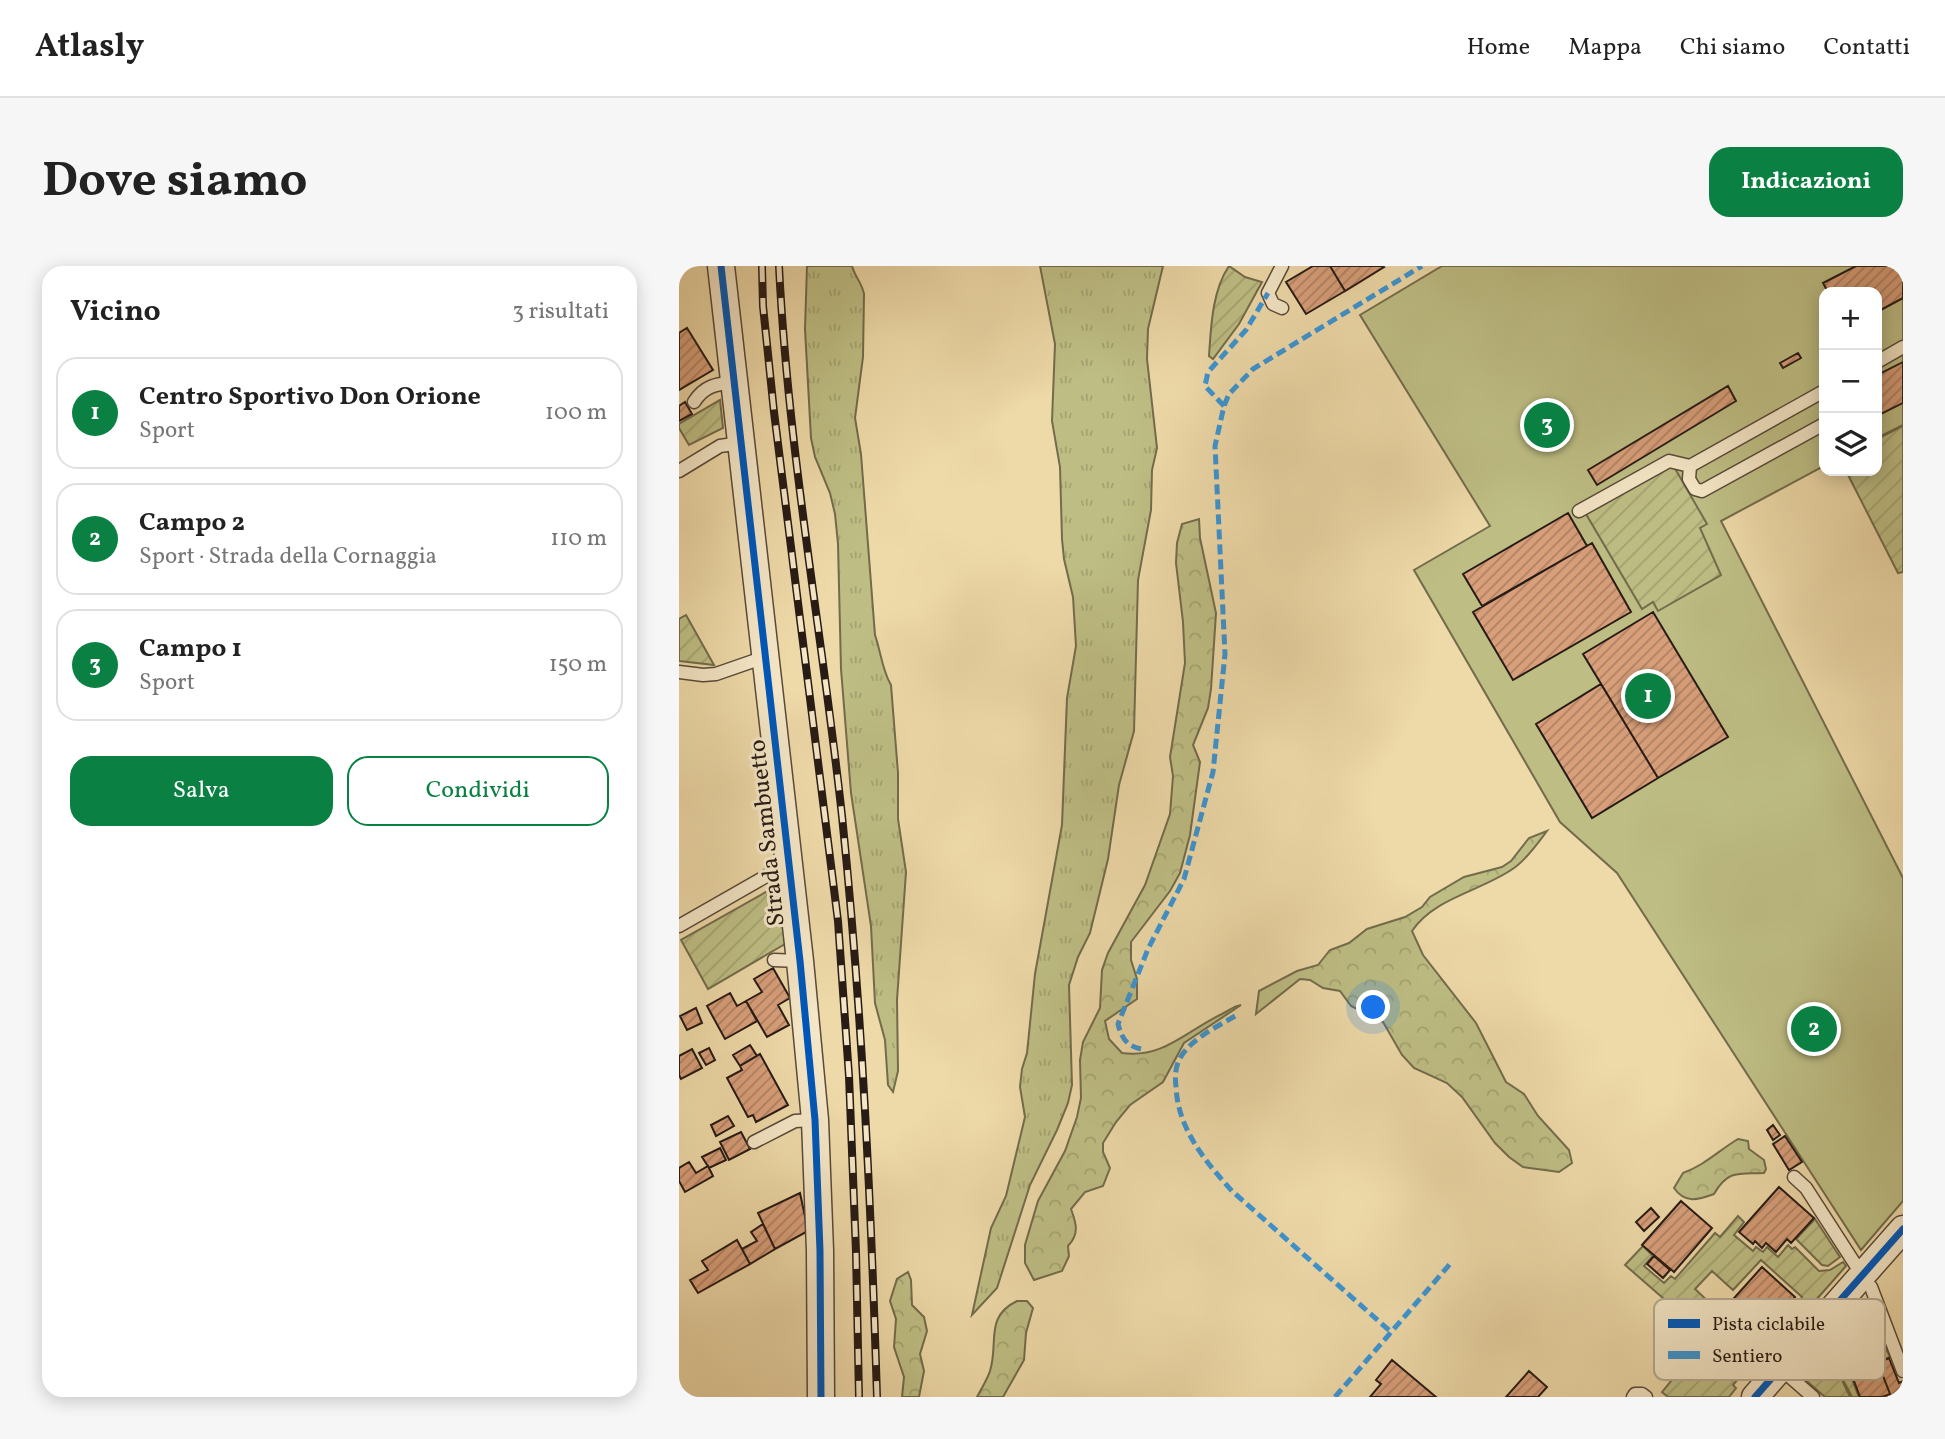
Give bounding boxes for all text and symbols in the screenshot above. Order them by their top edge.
text: Atlasly [35,25,144,71]
text: Home [1467,31,1530,65]
text: Mappa [1568,31,1642,65]
text: Chi siamo [1680,31,1785,65]
text: Contatti [1823,31,1910,65]
button: Indicazioni [1709,147,1903,217]
text: Dove siamo [42,148,308,217]
map controls [1819,287,1882,476]
button: + [1819,287,1882,350]
text: Vicino [70,291,161,333]
text: 3 risultati [512,296,609,328]
button: − [1819,350,1882,413]
text: Centro Sportivo Don Orione [139,379,481,415]
text: 1 [90,397,100,429]
text: 100 m [545,397,607,429]
pin: 3 [1524,399,1570,451]
button: layers [1819,413,1882,476]
text: Sport [139,415,195,447]
text: Campo 2 [139,505,245,541]
text: 2 [89,523,101,555]
text: 110 m [550,523,607,555]
text: Sport · Strada della Cornaggia [139,541,437,573]
text: Campo 1 [139,631,242,667]
text: 3 [89,649,101,681]
text: 150 m [549,649,607,681]
text: Sport [139,667,195,699]
pin: 1 [1625,670,1671,722]
street label: Strada Sambuetto [741,738,795,928]
button: Salva [70,756,333,826]
button: Condividi [347,756,609,826]
your location [1356,990,1390,1024]
pin: 2 [1791,1003,1837,1055]
legend [1654,1299,1885,1380]
text: Pista ciclabile [1712,1312,1825,1338]
text: Sentiero [1712,1344,1782,1370]

